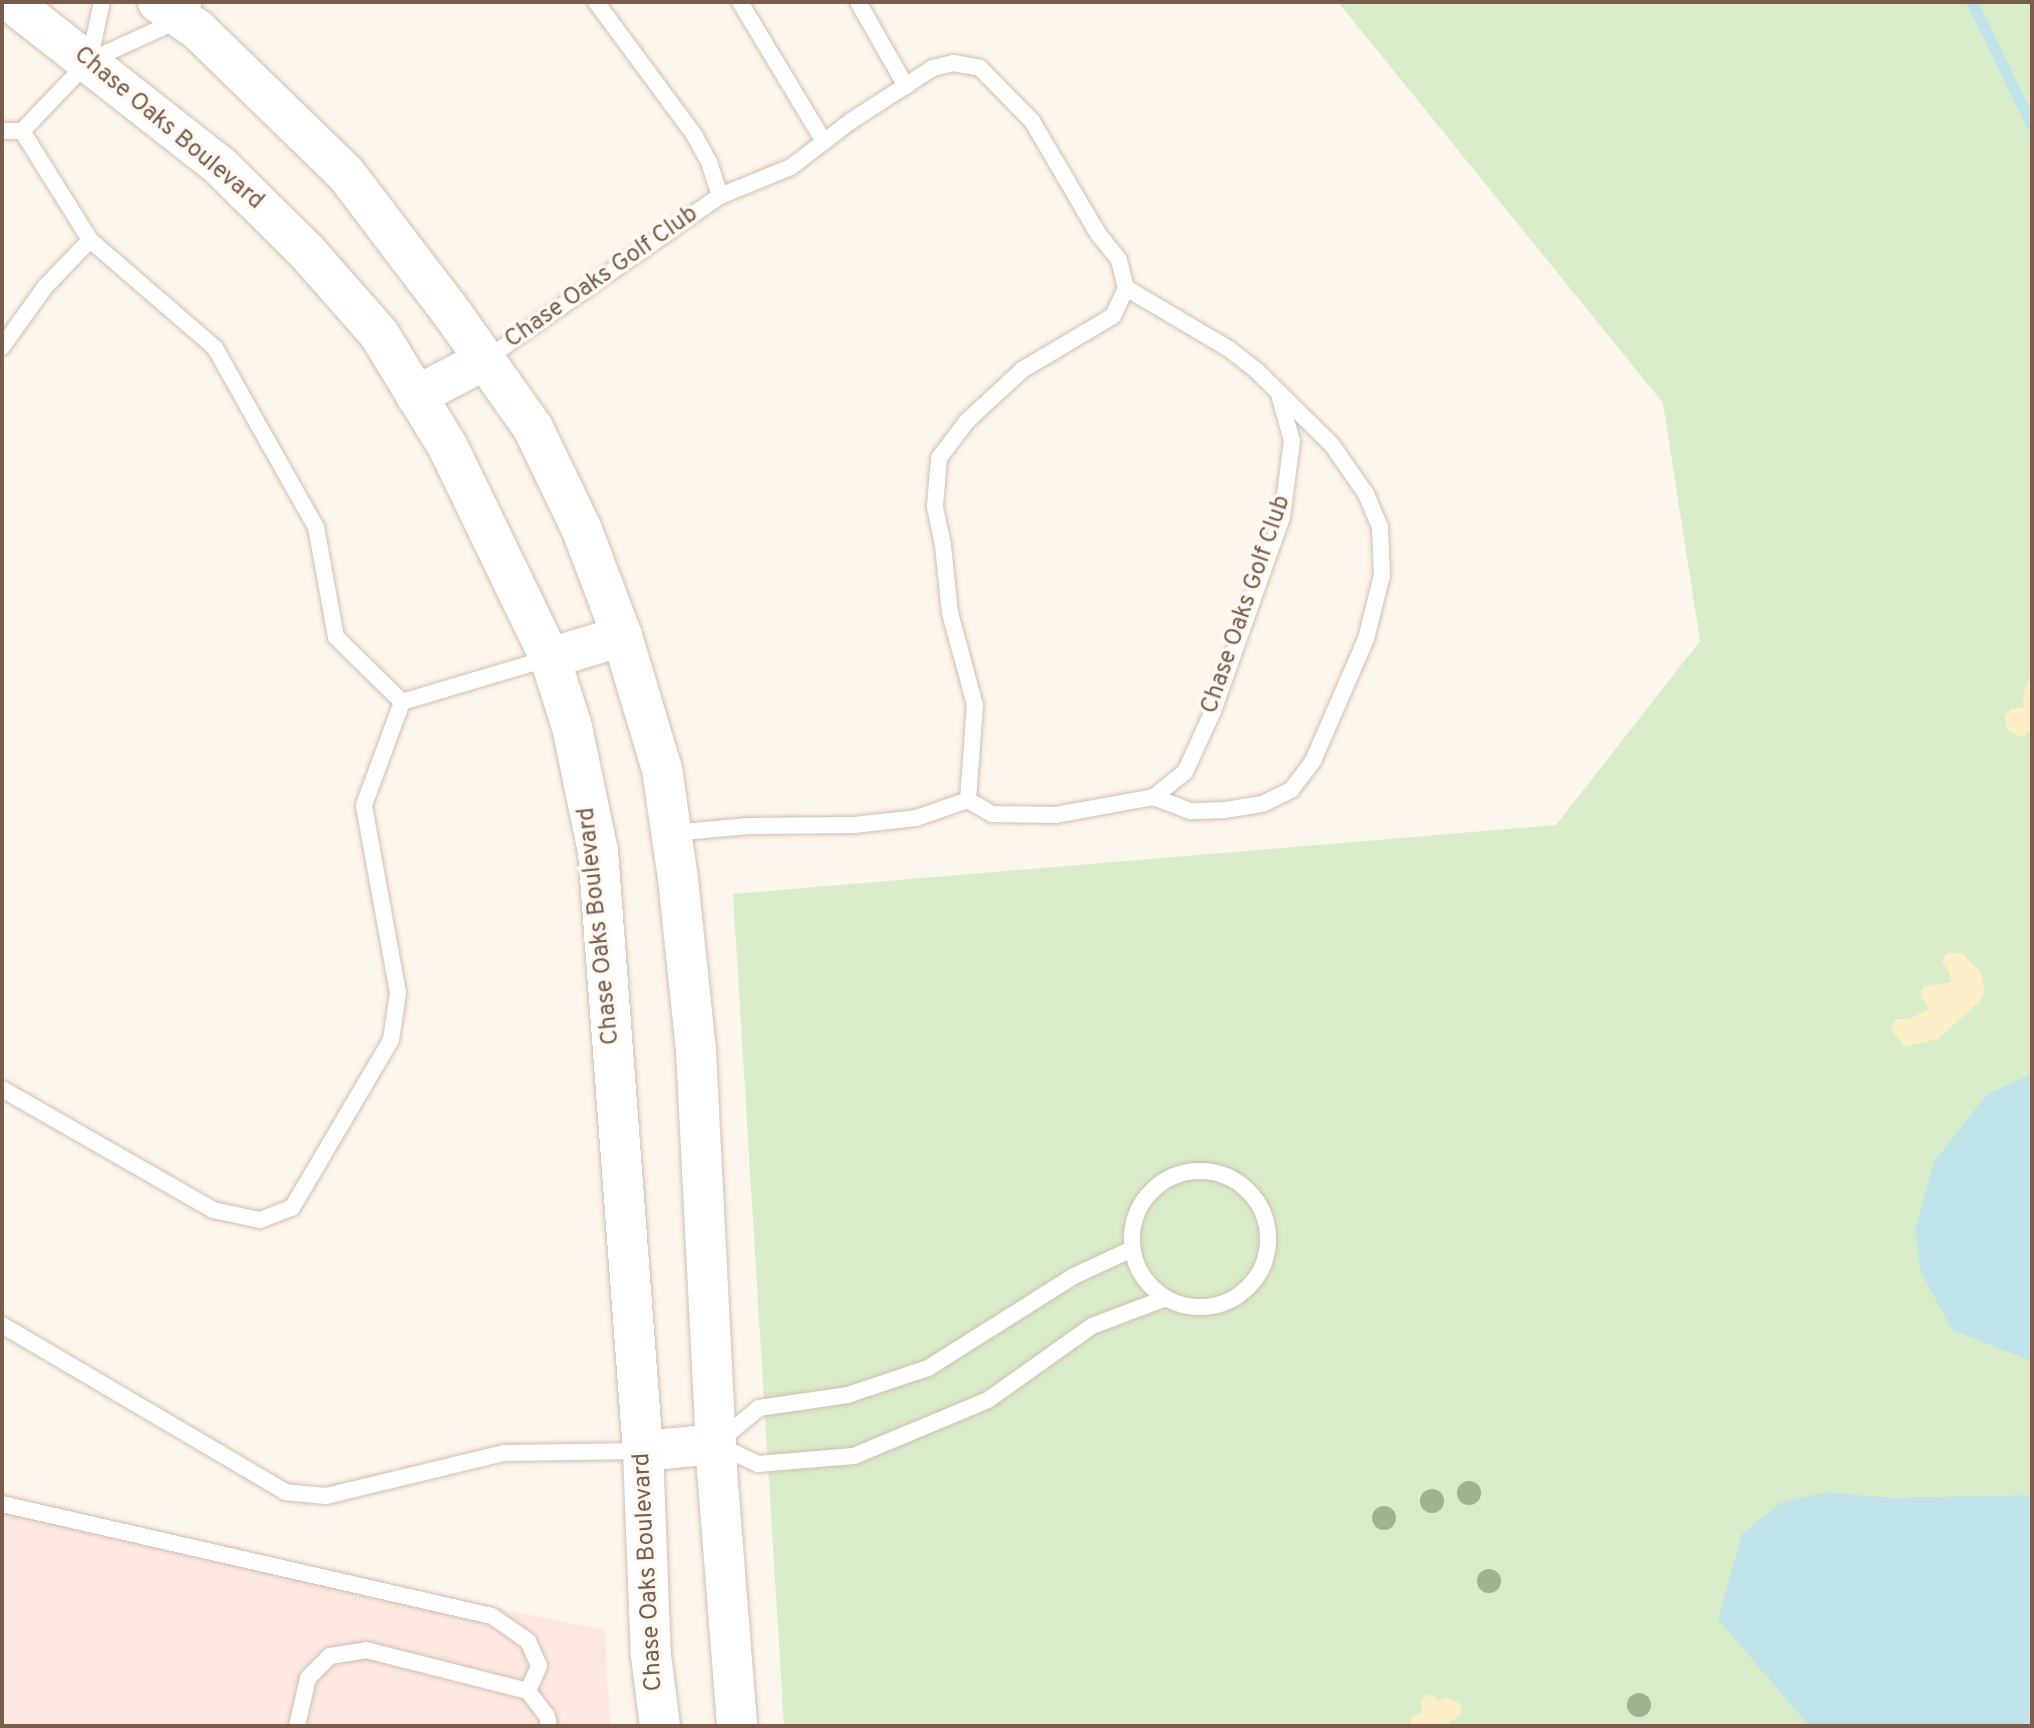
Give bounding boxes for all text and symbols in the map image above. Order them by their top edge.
street label: Chase Oaks Boulevard [67,41,269,217]
street label: Chase Oaks Golf Club [500,201,704,355]
street label: Chase Oaks Golf Club [1196,492,1298,718]
street label: Chase Oaks Boulevard [573,806,627,1046]
street label: Chase Oaks Boulevard [628,1452,670,1692]

